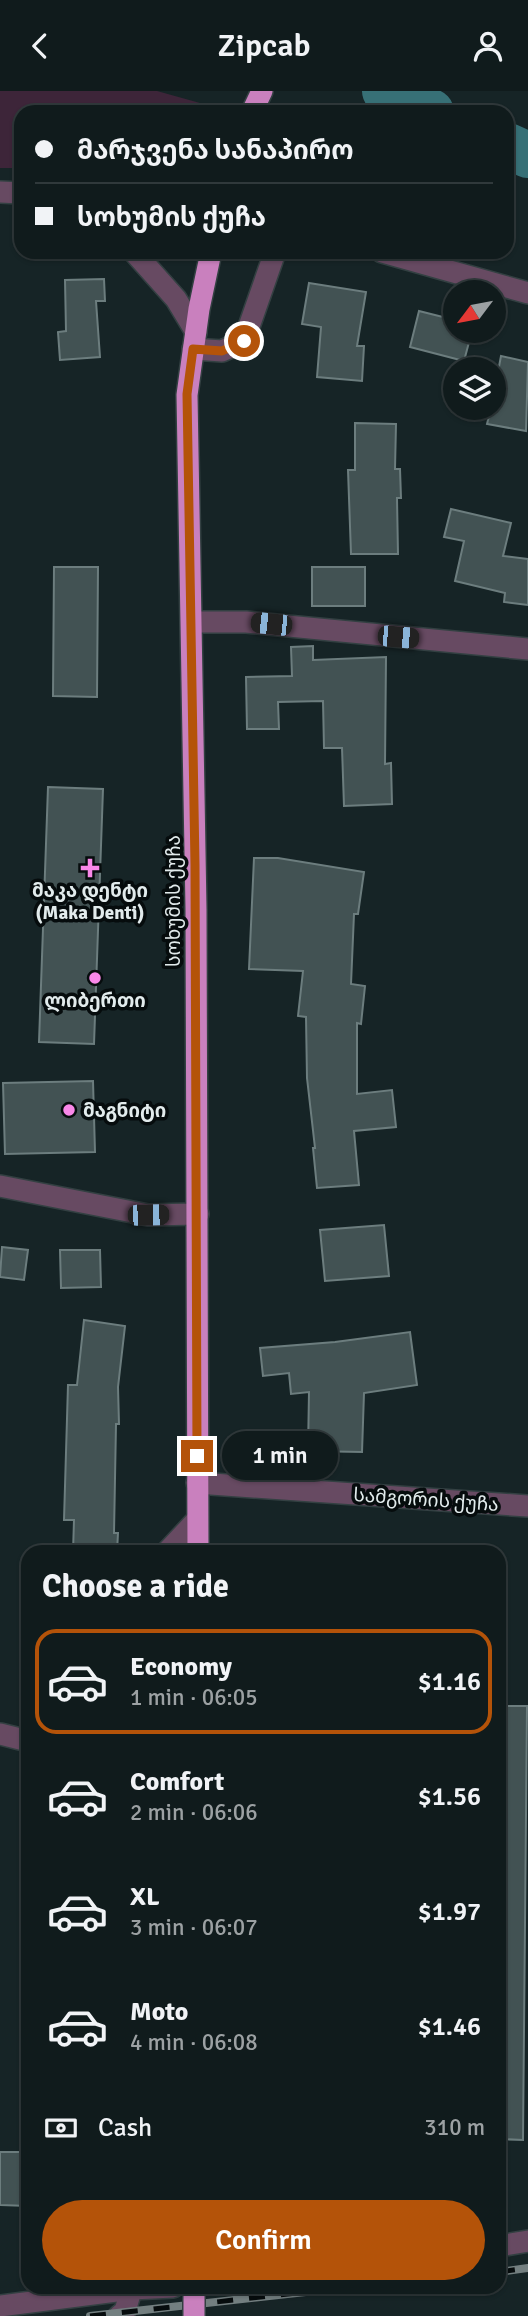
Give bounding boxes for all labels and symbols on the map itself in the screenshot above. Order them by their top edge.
north arrow [443,280,506,343]
route start [228,325,260,357]
car [250,611,293,637]
car [377,625,420,649]
street label: სოხუმის ქუჩა [162,835,186,967]
marker: მაკა დენტი (Maka Denti) [82,860,98,876]
place label: მაკა დენტი (Maka Denti) [32,879,148,925]
marker: ლიბერთი [87,970,103,986]
place label: ლიბერთი [44,989,146,1013]
place label: მაგნიტი [83,1099,166,1123]
marker: მაგნიტი [61,1102,77,1118]
car [127,1204,170,1226]
callout: 1 min [222,1431,337,1481]
route end [181,1440,213,1472]
street label: სამგორის ქუჩა [353,1483,499,1517]

